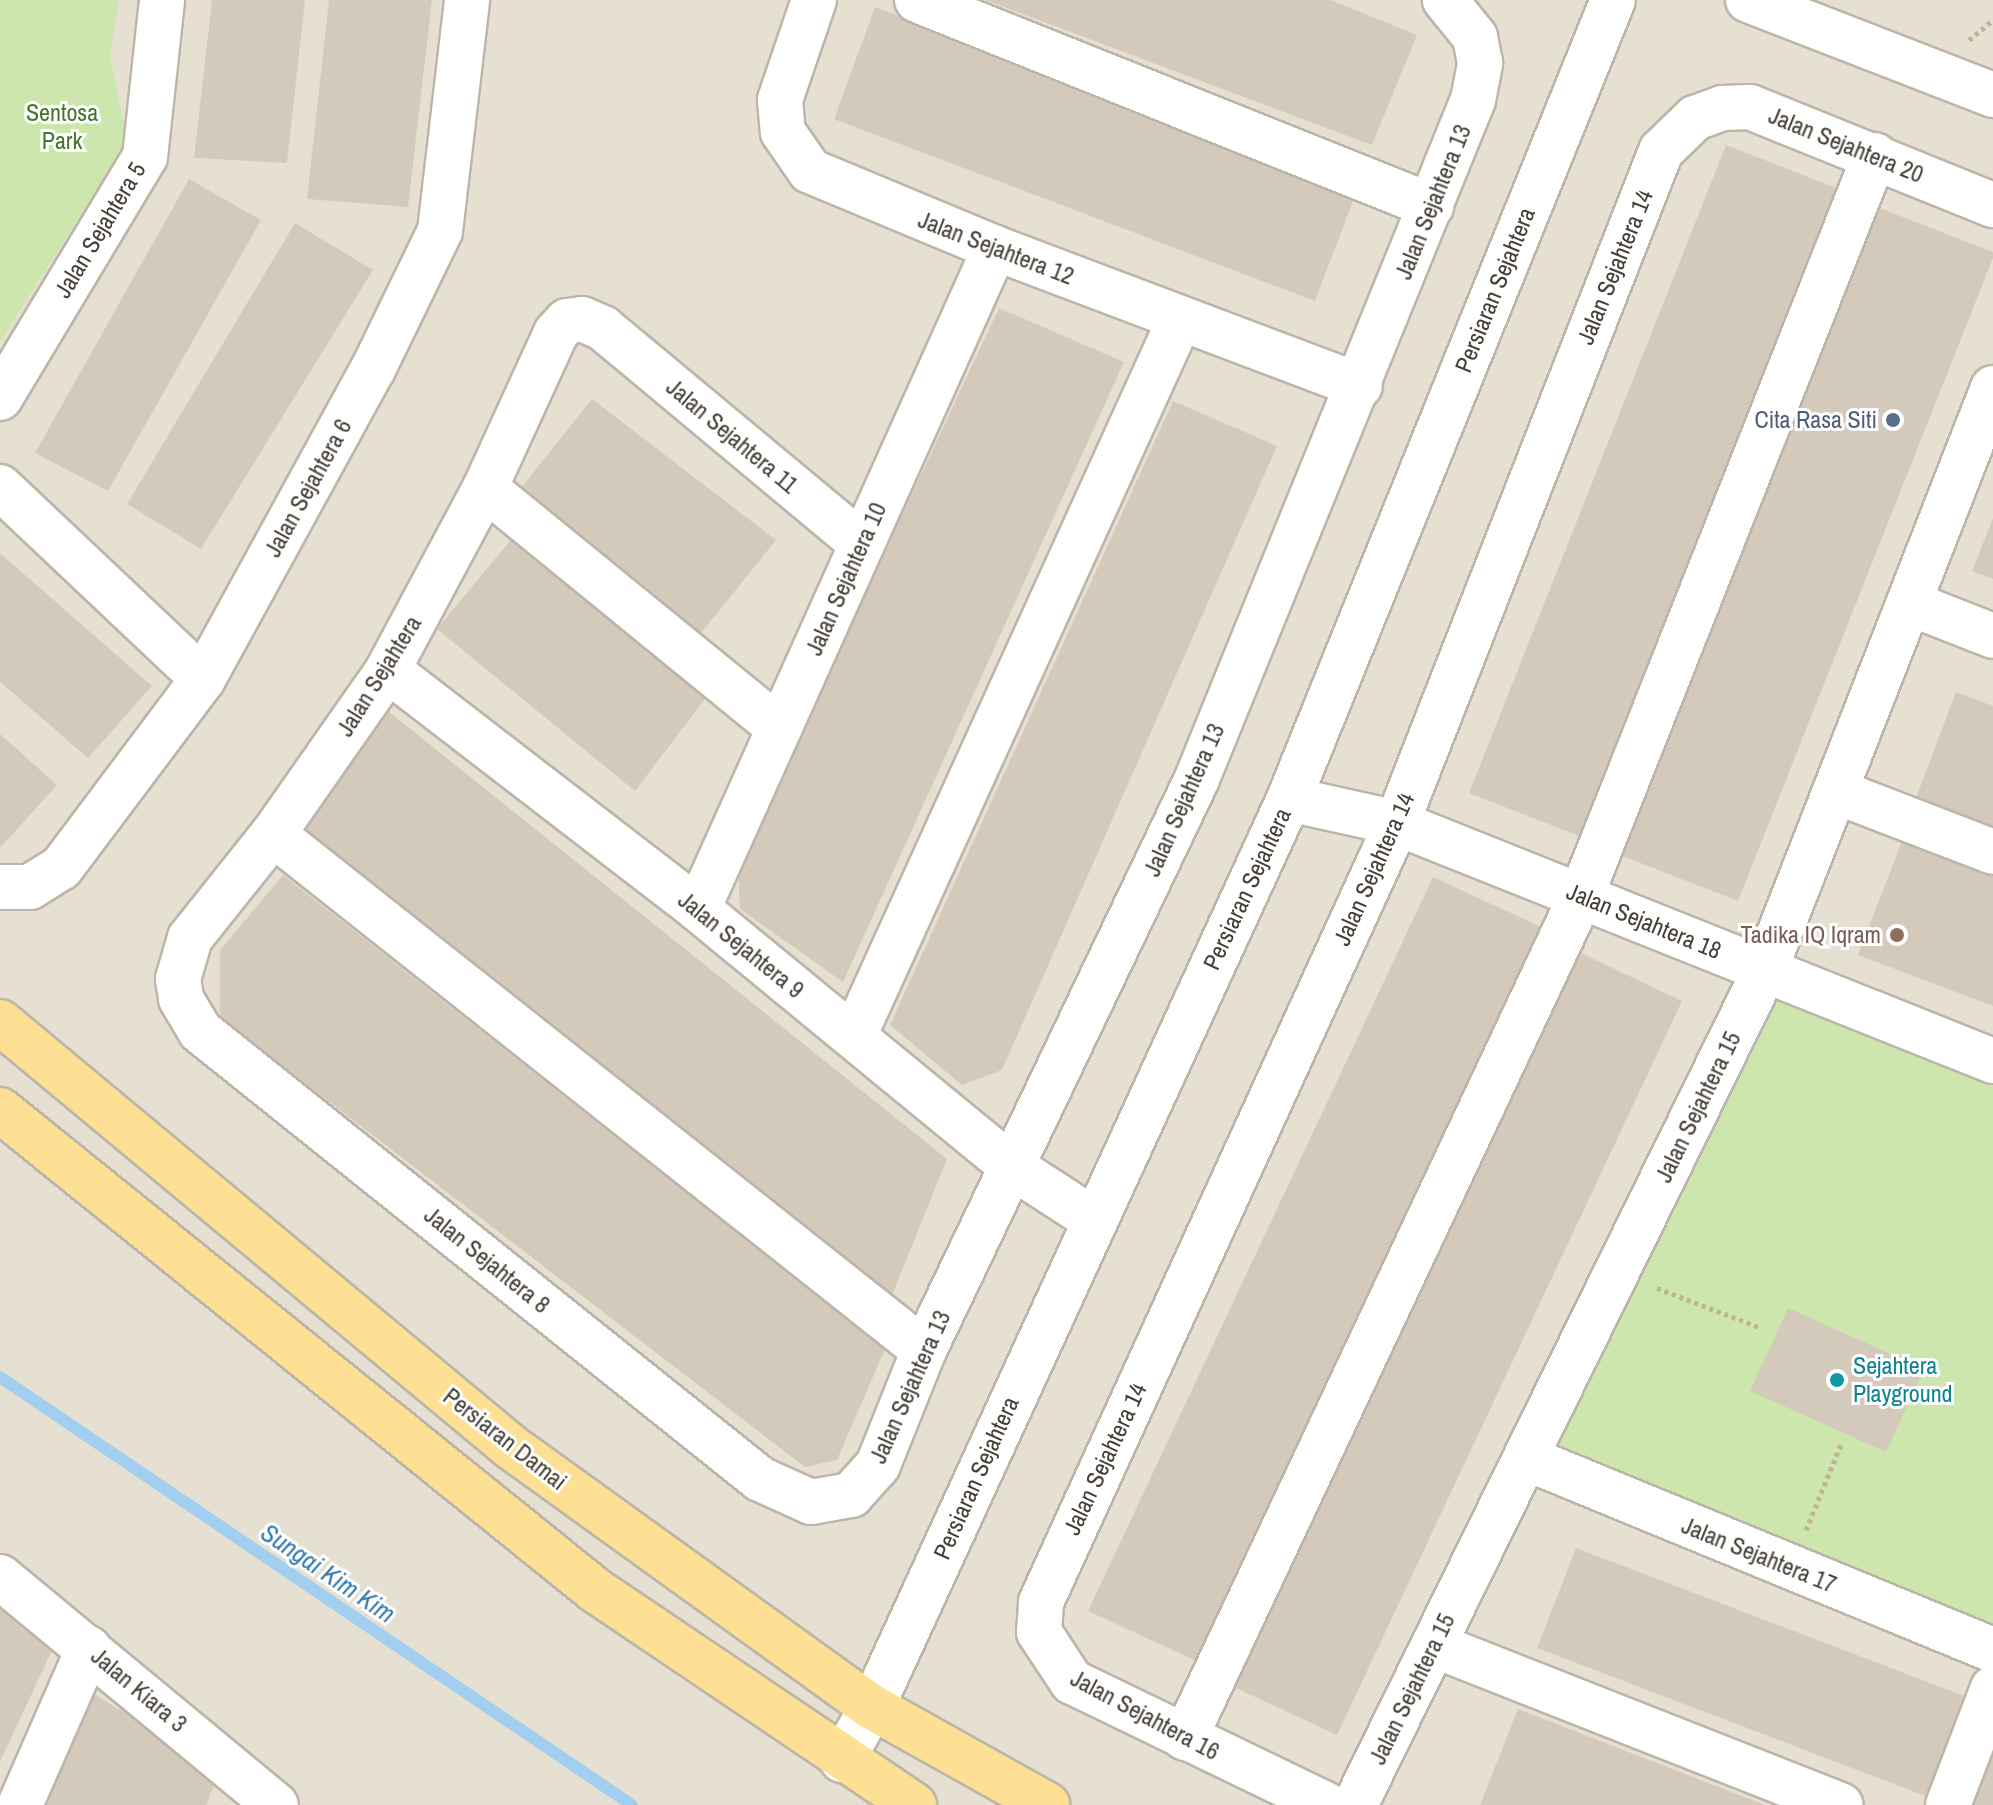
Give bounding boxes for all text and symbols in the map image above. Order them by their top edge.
park label: Sentosa Park [26,99,98,155]
street label: Jalan Sejahtera 20 [1765,101,1927,189]
street label: Jalan Sejahtera 13 [1389,121,1477,283]
street label: Jalan Sejahtera 5 [48,157,152,303]
street label: Jalan Sejahtera 14 [1571,186,1659,348]
street label: Persiaran Sejahtera [1449,203,1541,377]
street label: Jalan Sejahtera 12 [914,205,1078,291]
street label: Jalan Sejahtera 11 [660,373,804,499]
place label: Cita Rasa Siti [1754,406,1877,434]
marker: Cita Rasa Siti [1884,411,1902,429]
street label: Jalan Sejahtera 6 [258,414,358,562]
street label: Jalan Sejahtera 10 [799,498,893,660]
street label: Jalan Sejahtera [331,610,427,742]
street label: Jalan Sejahtera 13 [1137,719,1231,881]
street label: Jalan Sejahtera 14 [1327,788,1421,950]
street label: Persiaran Sejahtera [1197,804,1297,974]
street label: Jalan Sejahtera 18 [1563,877,1725,965]
street label: Jalan Sejahtera 9 [672,886,810,1004]
place label: Tadika IQ Iqram [1741,921,1881,949]
marker: Tadika IQ Iqram [1888,926,1906,944]
street label: Jalan Sejahtera 15 [1649,1027,1747,1187]
street label: Jalan Sejahtera 8 [418,1201,556,1319]
street label: Jalan Sejahtera 13 [863,1306,957,1468]
place label: Sejahtera Playground [1853,1352,1953,1408]
marker: Sejahtera Playground [1828,1371,1846,1389]
street label: Jalan Sejahtera 14 [1057,1379,1153,1539]
street label: Persiaran Damai [438,1382,572,1496]
street label: Persiaran Sejahtera [927,1392,1025,1564]
street label: Jalan Sejahtera 17 [1678,1511,1840,1599]
water label: Sungai Kim Kim [255,1517,401,1629]
street label: Jalan Sejahtera 15 [1363,1609,1461,1769]
street label: Jalan Kiara 3 [85,1642,193,1738]
street label: Jalan Sejahtera 16 [1066,1664,1224,1766]

